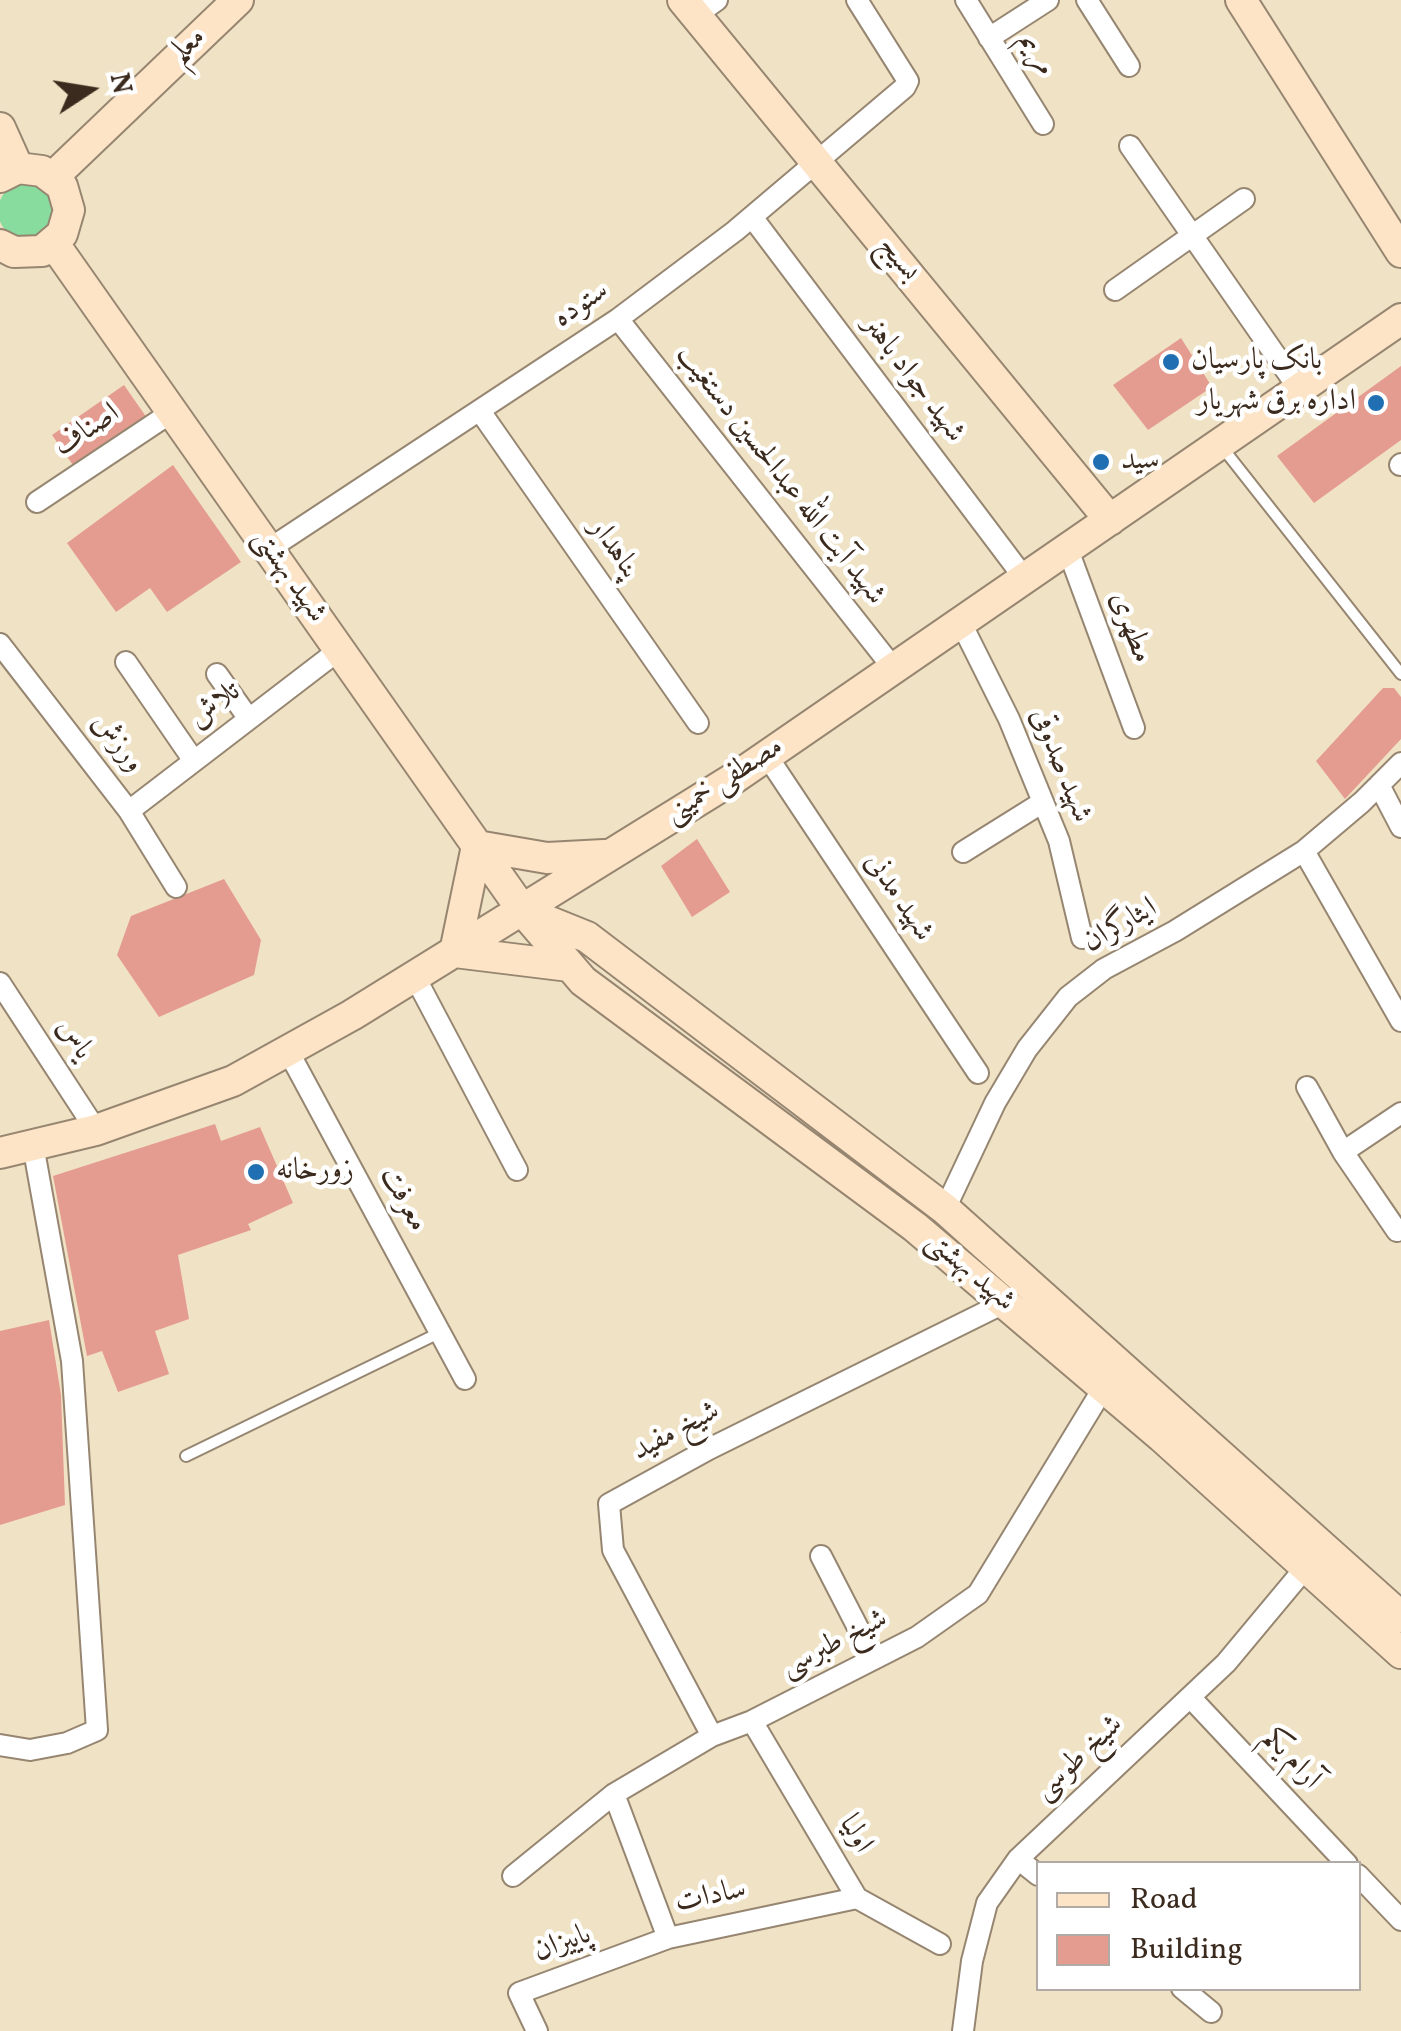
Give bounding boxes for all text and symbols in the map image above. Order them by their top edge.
street label: معلم [163,21,215,73]
street label: مریم [1008,26,1062,84]
north arrow [40,40,140,140]
text: N [99,70,141,98]
street label: بسیج [868,230,926,290]
street label: ستوده [547,275,617,337]
street label: شهید جواد باهنر [852,309,972,451]
street label: شهید آیت الله عبدالحسین دستغیب [666,339,892,613]
place label: بانک پارسیان [1191,344,1322,380]
marker: بانک پارسیان [1160,351,1182,373]
place label: اداره برق شهریار [1197,385,1356,421]
marker: اداره برق شهریار [1365,392,1387,414]
street label: اصناف [48,397,128,467]
place label: سید [1121,444,1159,480]
marker: سید [1090,451,1112,473]
street label: پناهدار [579,512,647,588]
street label: شهید بهشتی [243,523,333,631]
street label: مطهری [1100,587,1158,669]
street label: تلاش [183,676,249,738]
street label: شهید صدوقی [1020,704,1098,828]
street label: ورزش [82,707,150,781]
street label: مصطفی خمینی [659,730,791,834]
street label: شهید مدنی [854,847,940,949]
street label: ایثارگران [1078,892,1164,962]
street label: یاس [46,1012,100,1068]
place label: زورخانه [276,1154,354,1190]
marker: زورخانه [245,1161,267,1183]
street label: معرفت [370,1161,434,1239]
street label: شهید بهشتی [917,1225,1021,1321]
street label: شیخ مفید [627,1395,727,1471]
street label: شیخ طبرسی [775,1603,895,1687]
street label: شیخ طوسی [1028,1709,1132,1809]
street label: آرام یکم [1253,1722,1327,1798]
street label: اولیا [829,1809,879,1861]
legend [1036,1861,1361,1991]
street label: سادات [672,1873,750,1923]
text: Road [1130,1879,1198,1921]
street label: پاییزان [529,1918,597,1972]
text: Building [1130,1929,1243,1971]

